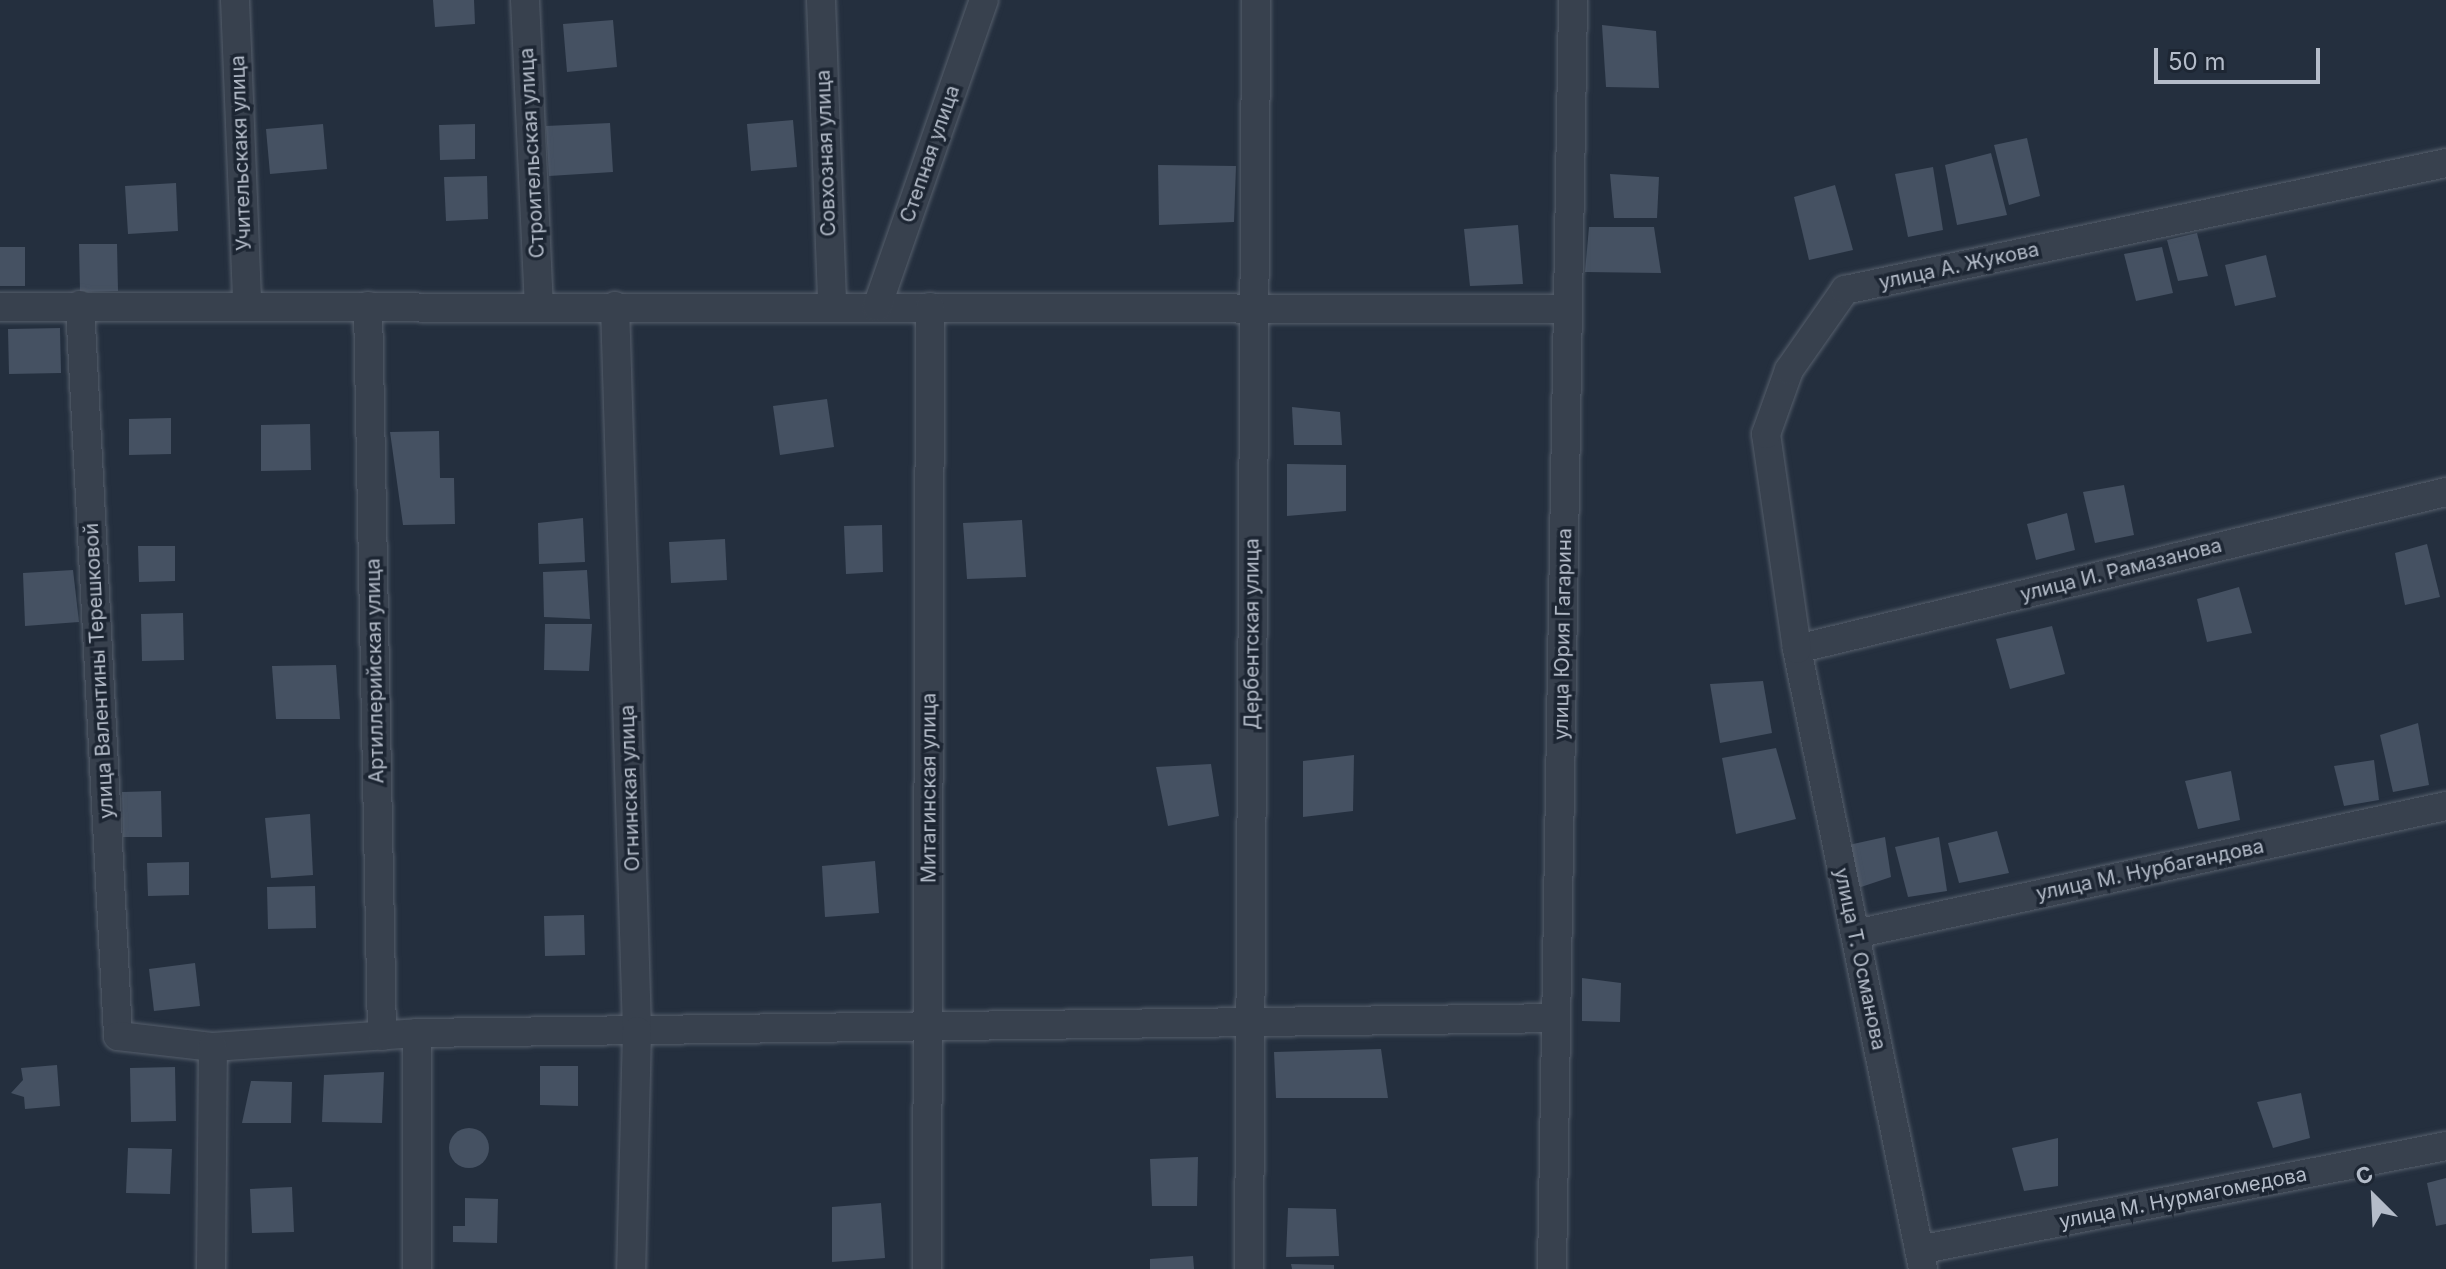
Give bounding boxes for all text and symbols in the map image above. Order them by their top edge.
scale bar [2158,32,2324,82]
street label: Строительская улица [515,47,549,259]
text: 50 m [2168,47,2226,76]
street label: Учительскакя улица [226,55,256,251]
street label: Совхозная улица [811,69,841,237]
street label: Степная улица [895,82,965,226]
street label: улица А. Жукова [1877,237,2041,295]
street label: улица Валентины Терешковой [79,522,119,820]
street label: улица Юрия Гагарина [1549,528,1577,740]
street label: улица И. Рамазанова [2018,533,2224,607]
street label: Дербентская улица [1240,538,1264,730]
street label: Артиллерийская улица [361,558,389,784]
street label: Митагинская улица [917,693,941,883]
street label: Огнинская улица [615,704,645,872]
street label: улица М. Нурбагандова [2034,834,2266,906]
street label: улица Т. Османова [1829,866,1891,1052]
north arrow [2334,1157,2414,1237]
text: С [2352,1160,2377,1190]
street label: улица М. Нурмагомедова [2057,1162,2309,1234]

